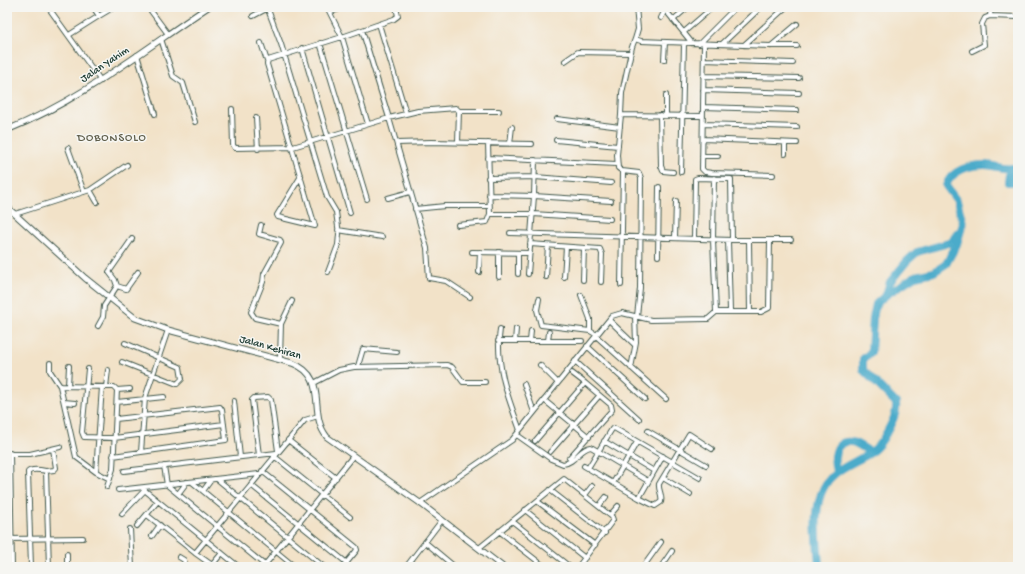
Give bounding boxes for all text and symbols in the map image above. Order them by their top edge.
street label: Jalan Yahim [79,44,132,86]
district label: DOBONSOLO [76,132,147,146]
street label: Jalan Kehiran [238,333,303,363]

